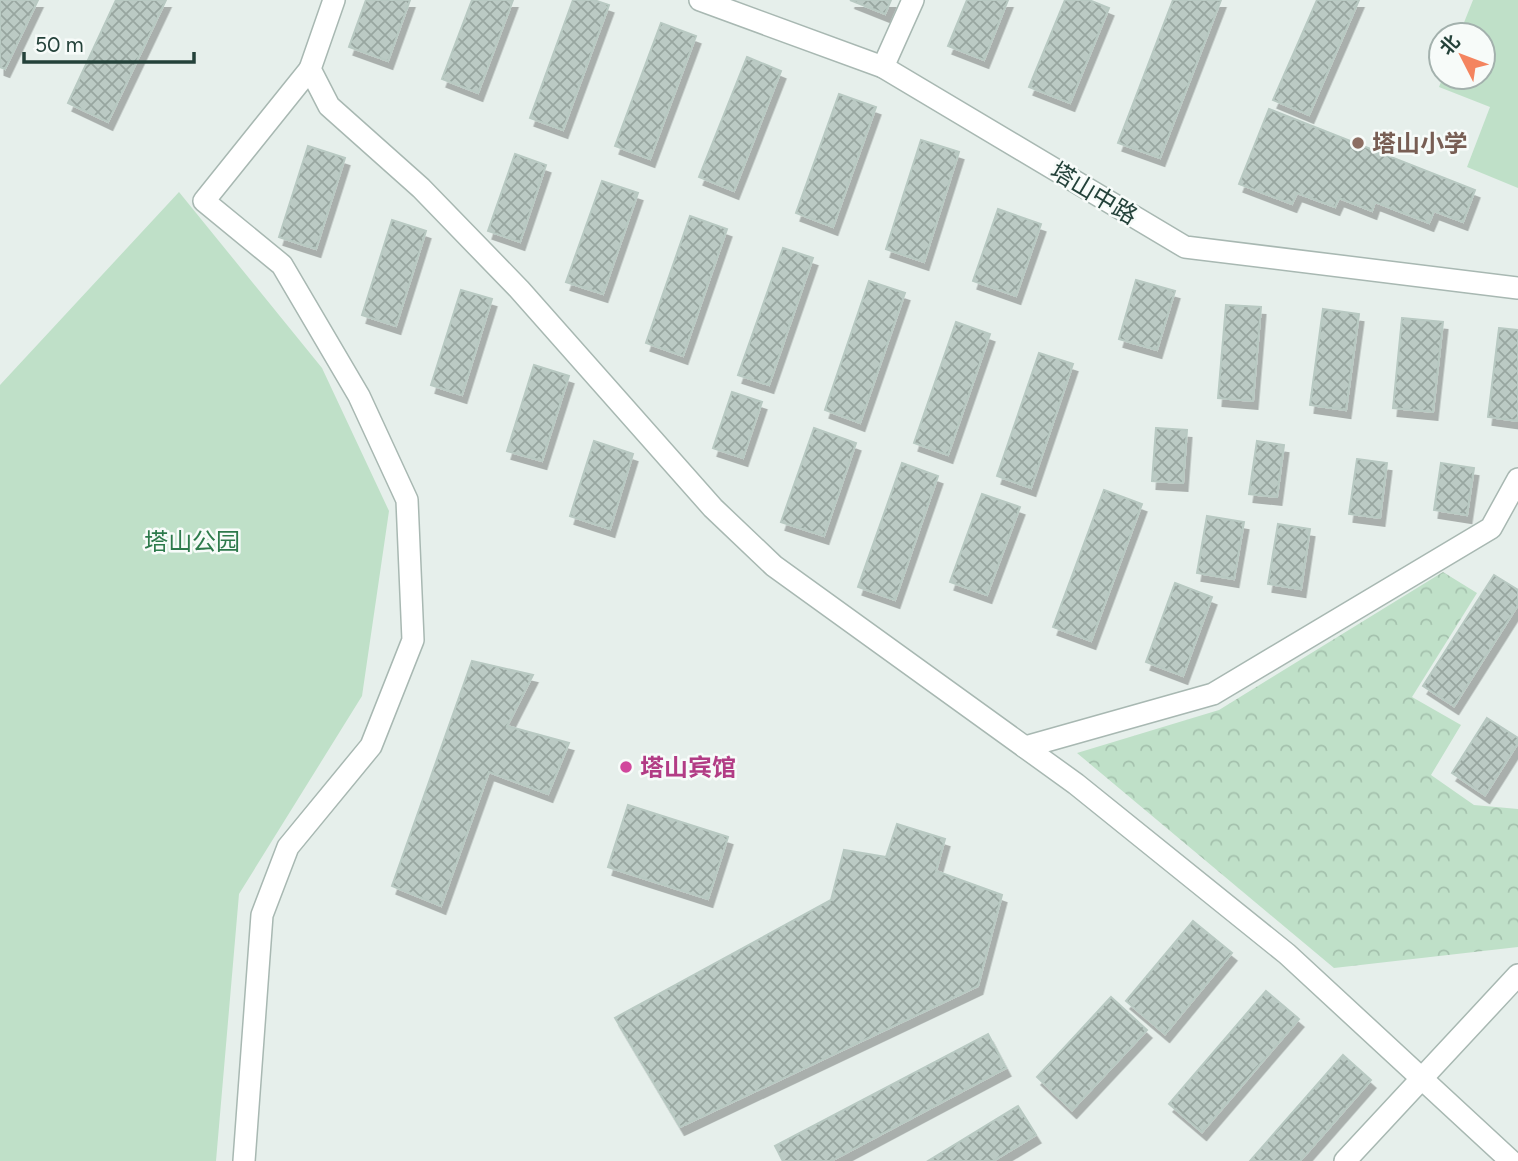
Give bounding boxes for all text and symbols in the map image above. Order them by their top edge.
scale bar [24,21,194,65]
north arrow [1427,21,1497,91]
text: 北 [1435,30,1465,60]
text: 50 m [35,32,84,57]
place label: 塔山小学 [1372,129,1468,158]
marker: 塔山小学 [1350,135,1366,151]
street label: 塔山中路 [1045,156,1143,230]
park label: 塔山公园 [144,527,240,556]
place label: 塔山宾馆 [640,753,736,782]
marker: 塔山宾馆 [618,759,634,775]

